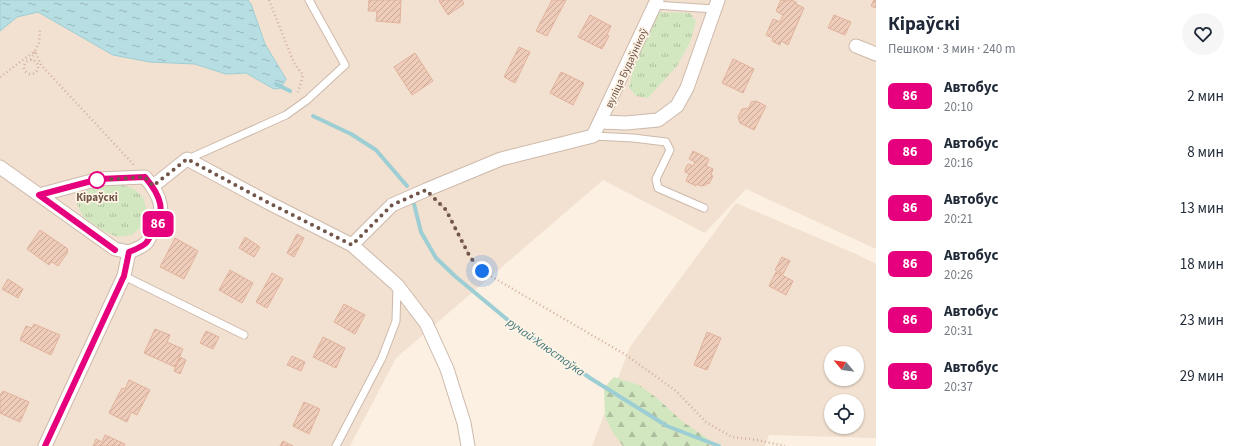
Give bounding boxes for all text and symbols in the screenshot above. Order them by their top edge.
text: Кіраўскі [888,11,960,38]
button: heart [1182,13,1224,55]
street label: вуліца Будаўнікоў [601,26,651,110]
text: Пешком · 3 мин · 240 m [888,40,1016,58]
text: Автобус [944,77,998,98]
text: 86 [903,86,917,106]
text: 2 мин [1187,86,1224,107]
text: 20:10 [944,98,973,116]
text: Автобус [944,133,998,154]
text: 86 [903,142,917,162]
text: 8 мин [1187,142,1224,163]
text: 20:16 [944,154,973,172]
marker: Кіраўскі [88,171,106,189]
text: Автобус [944,189,998,210]
place label: Кіраўскі [76,190,118,205]
text: 86 [903,198,917,218]
text: 13 мин [1180,198,1224,219]
text: 20:21 [944,210,973,228]
line badge: 86 [140,211,176,237]
text: 86 [151,214,165,234]
text: Автобус [944,245,998,266]
text: 86 [903,254,917,274]
text: 18 мин [1180,254,1224,275]
your location [472,261,492,281]
text: 20:26 [944,266,973,284]
text: Автобус [944,301,998,322]
text: 86 [903,310,917,330]
text: 23 мин [1180,310,1224,331]
water label: ручай Хлюстаўка [502,314,589,381]
text: 20:31 [944,322,973,340]
north arrow [824,346,864,386]
map controls [824,346,864,434]
text: Автобус [944,357,998,378]
text: 86 [903,366,917,386]
text: 29 мин [1180,366,1224,387]
text: 20:37 [944,378,973,396]
button: locate [824,394,864,434]

